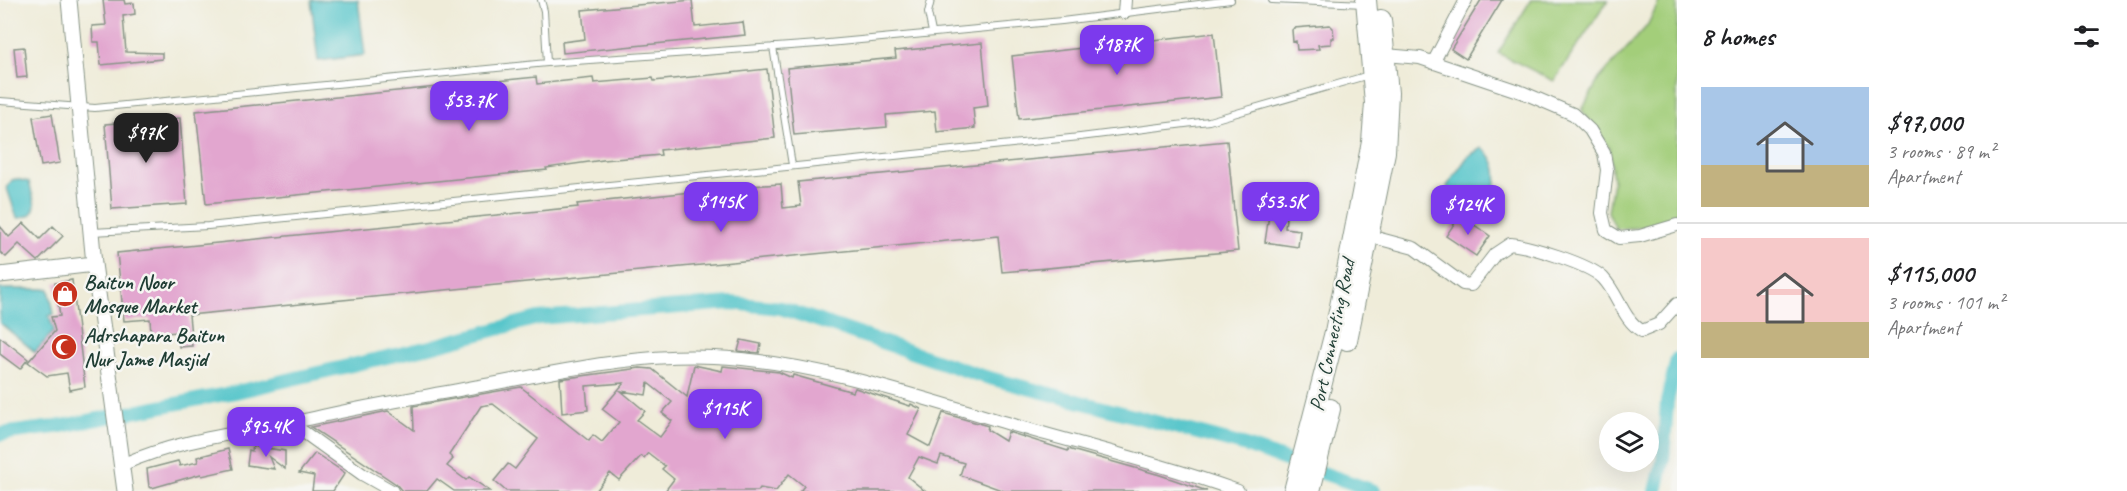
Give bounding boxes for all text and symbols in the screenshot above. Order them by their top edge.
text: 8 homes [1701,20,1774,53]
icon: filters [2070,20,2103,53]
pin: $187K [1075,25,1159,76]
text: $187K [1094,32,1140,57]
pin: $53.7K [420,81,518,132]
text: $53.7K [444,88,494,113]
text: $97,000 [1887,106,1962,139]
icon: home [1749,111,1821,183]
pin: $97K [110,113,182,164]
text: $97K [128,120,164,145]
text: 3 rooms · 89 m² [1887,139,1995,164]
text: Apartment [1887,164,1960,189]
pin: $145K [679,182,763,233]
pin: $53.5K [1232,182,1330,233]
pin: $124K [1426,185,1510,236]
text: $145K [698,189,744,214]
text: $53.5K [1256,189,1306,214]
text: $124K [1445,192,1491,217]
street label: Port Connecting Road [1303,254,1361,413]
text: $115,000 [1887,257,1974,290]
icon: home [1749,262,1821,334]
place label: Baitun Noor Mosque Market [84,269,199,319]
shop icon: Baitun Noor Mosque Market [50,279,80,309]
text: 3 rooms · 101 m² [1887,290,2004,315]
text: Apartment [1887,315,1960,340]
place label: Adrshapara Baitun Nur Jame Masjid [84,322,225,372]
mosque icon: Adrshapara Baitun Nur Jame Masjid [49,332,79,362]
pin: $115K [683,389,767,440]
text: $115K [702,396,748,421]
pin: $95.4K [217,407,315,458]
map controls [1599,412,1659,472]
button: layers [1599,412,1659,472]
text: $95.4K [241,414,291,439]

